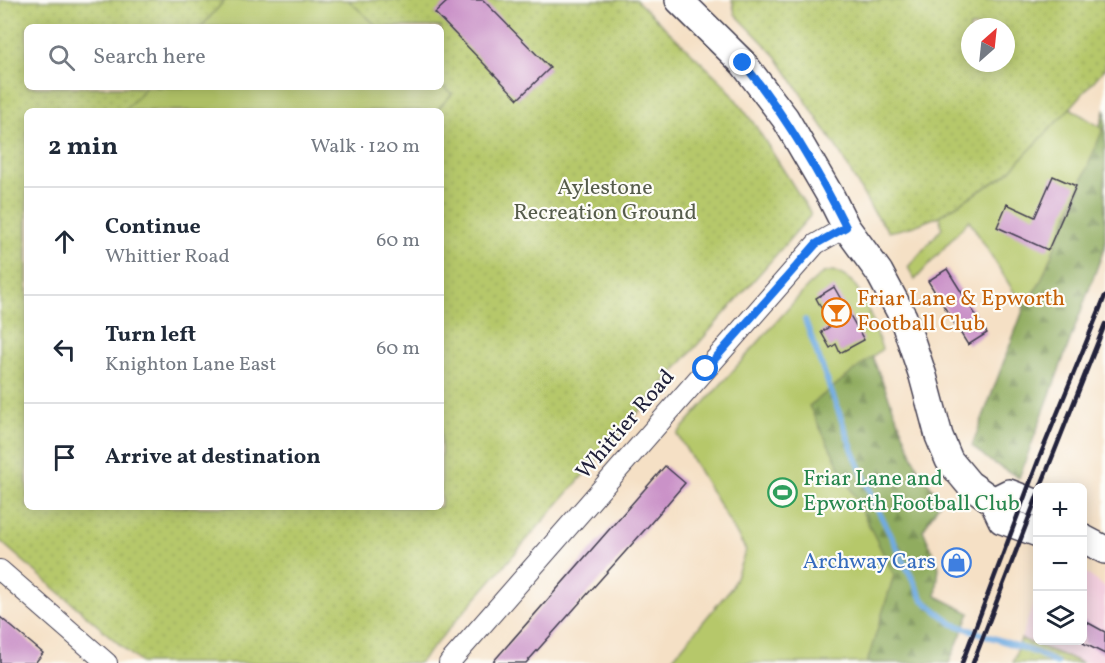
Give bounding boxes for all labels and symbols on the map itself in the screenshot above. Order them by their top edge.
north arrow [961,18,1015,72]
route end [729,49,755,75]
park label: Aylestone Recreation Ground [513,173,697,229]
place label: Friar Lane & Epworth Football Club [857,284,1065,340]
bar icon: Friar Lane & Epworth Football Club [820,296,852,328]
route start [692,355,718,381]
street label: Whittier Road [569,363,683,487]
place label: Friar Lane and Epworth Football Club [803,464,1020,520]
sports icon: Friar Lane and Epworth Football Club [766,476,798,508]
shop icon: Archway Cars [941,546,973,578]
place label: Archway Cars [803,547,936,578]

